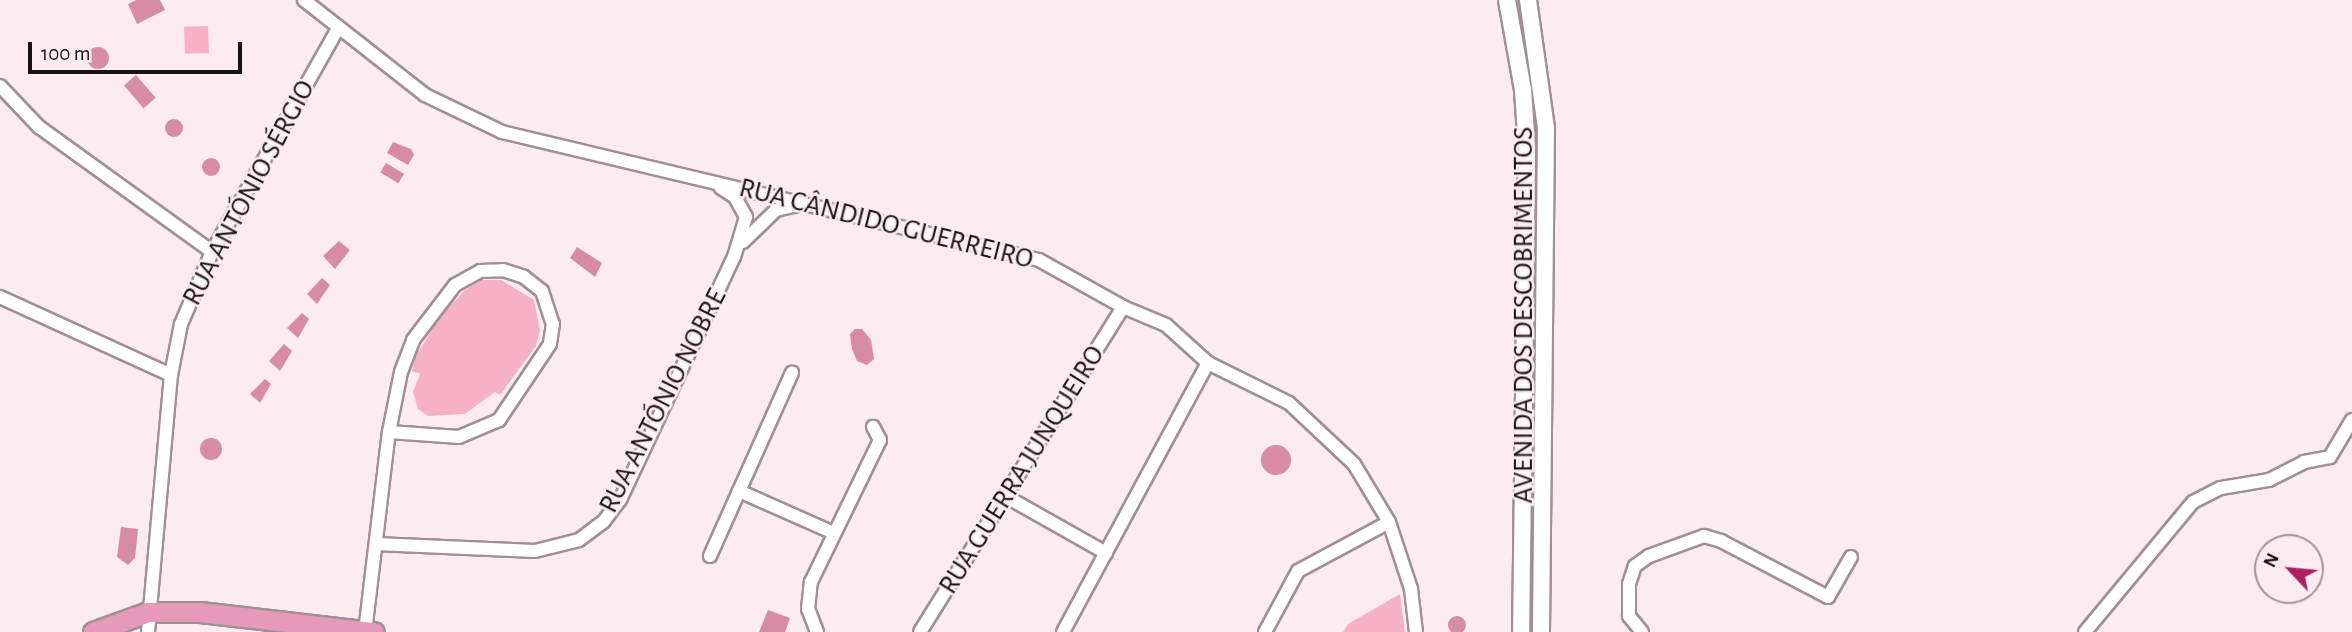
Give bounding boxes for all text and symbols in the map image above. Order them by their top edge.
scale bar [32,28,245,72]
text: 100 m [41,43,91,64]
street label: RUA ANTÓNIO SÉRGIO [175,75,323,311]
street label: AVENIDA DOS DESCOBRIMENTOS [1507,127,1541,503]
street label: RUA CÂNDIDO GUERREIRO [736,171,1036,277]
street label: RUA ANTÓNIO NOBRE [592,283,734,519]
street label: RUA GUERRA JUNQUEIRO [932,339,1112,601]
north arrow [2254,534,2324,604]
text: N [2260,550,2283,571]

